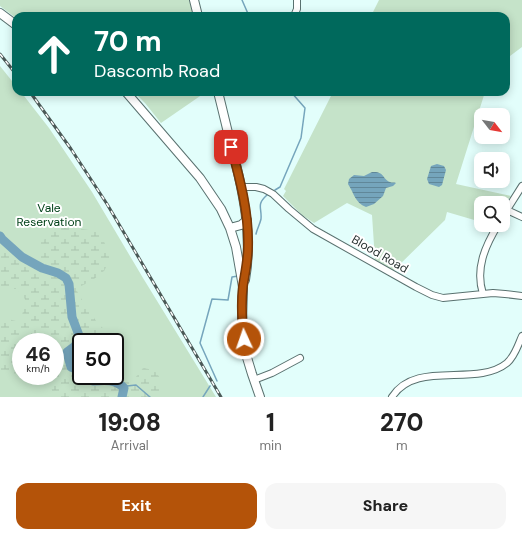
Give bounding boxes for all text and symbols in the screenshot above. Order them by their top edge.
text: 70 m [94,23,162,60]
icon: ahead [28,28,80,80]
text: Dascomb Road [94,59,220,83]
north arrow [474,108,510,144]
map controls [474,108,510,232]
pin [214,130,248,164]
icon: arrive [220,136,242,158]
button: sound [474,152,510,188]
button: search [474,196,510,232]
park label: Vale Reservation [17,200,82,230]
street label: Blood Road [349,231,411,277]
position arrow [223,318,265,360]
speed limit sign: 50 [72,333,124,385]
text: 46 [25,341,51,367]
text: km/h [26,362,50,375]
text: 19:08 [98,407,161,438]
text: 1 [266,407,275,438]
text: 270 [380,407,424,438]
text: Arrival [111,437,149,454]
text: min [259,437,282,454]
text: m [396,437,408,454]
button: Exit [16,483,257,529]
button: Share [265,483,506,529]

